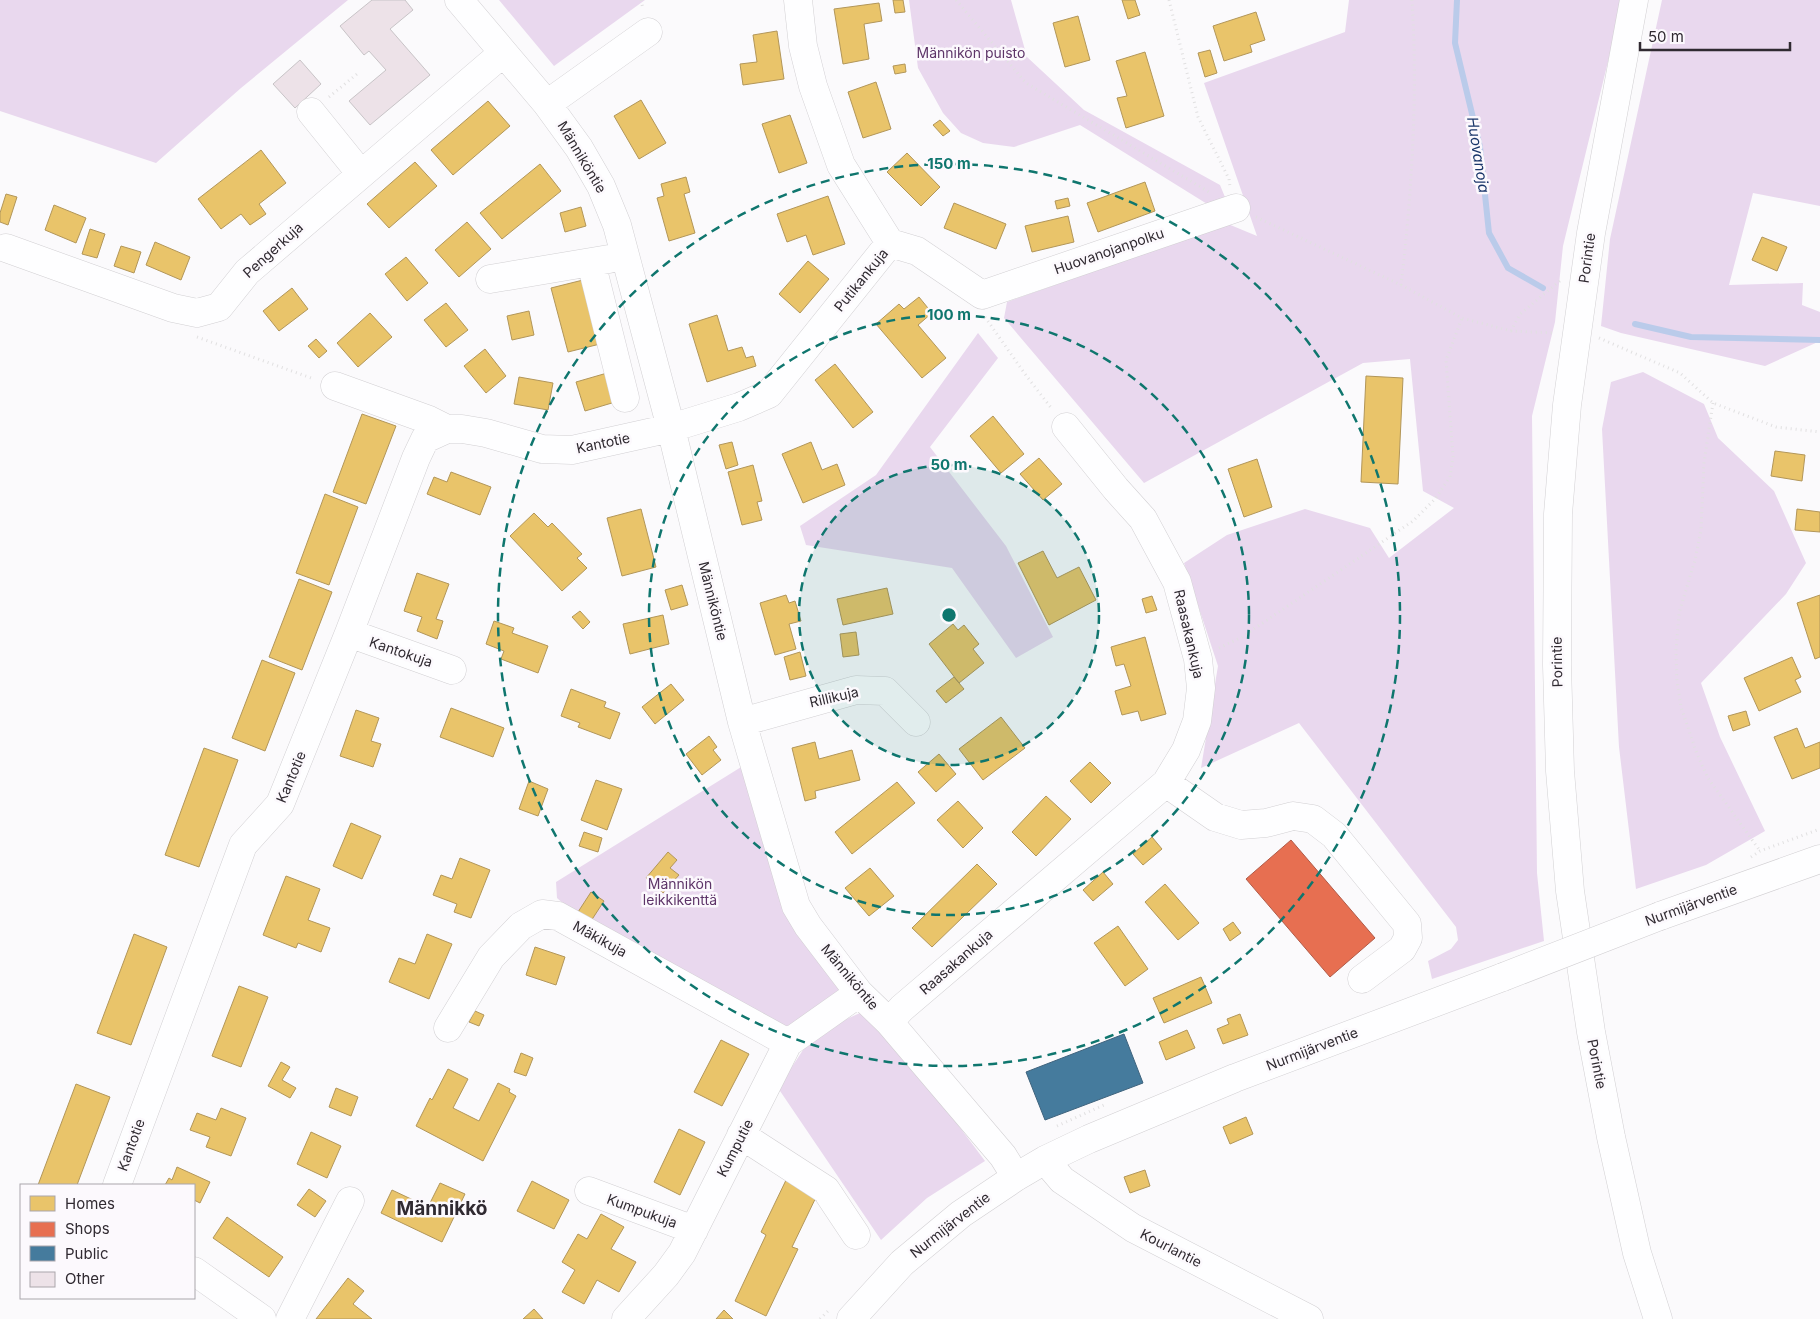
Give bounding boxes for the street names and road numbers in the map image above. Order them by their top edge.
street label: Männiköntie [554,118,610,196]
street label: Pengerkuja [239,218,306,281]
street label: Huovanojanpolku [1052,224,1166,277]
street label: Porintie [1575,232,1598,284]
street label: Putikankuja [830,245,891,315]
street label: Kantotie [574,429,631,456]
street label: Männiköntie [695,560,731,642]
street label: Raasakankuja [1171,588,1208,680]
street label: Kantokuja [367,633,435,670]
street label: Porintie [1548,637,1565,687]
street label: Rillikuja [808,683,860,710]
street label: Kantotie [272,748,309,805]
street label: Nurmijärventie [1642,880,1739,929]
street label: Mäkikuja [570,917,630,960]
street label: Raasakankuja [916,925,996,998]
street label: Männiköntie [818,940,883,1013]
street label: Nurmijärventie [1264,1023,1360,1074]
street label: Porintie [1584,1037,1611,1090]
street label: Kantotie [113,1116,148,1173]
street label: Kumputie [713,1116,756,1179]
street label: Nurmijärventie [906,1188,993,1261]
street label: Kumpukuja [605,1190,680,1231]
street label: Kourlantie [1138,1225,1205,1270]

